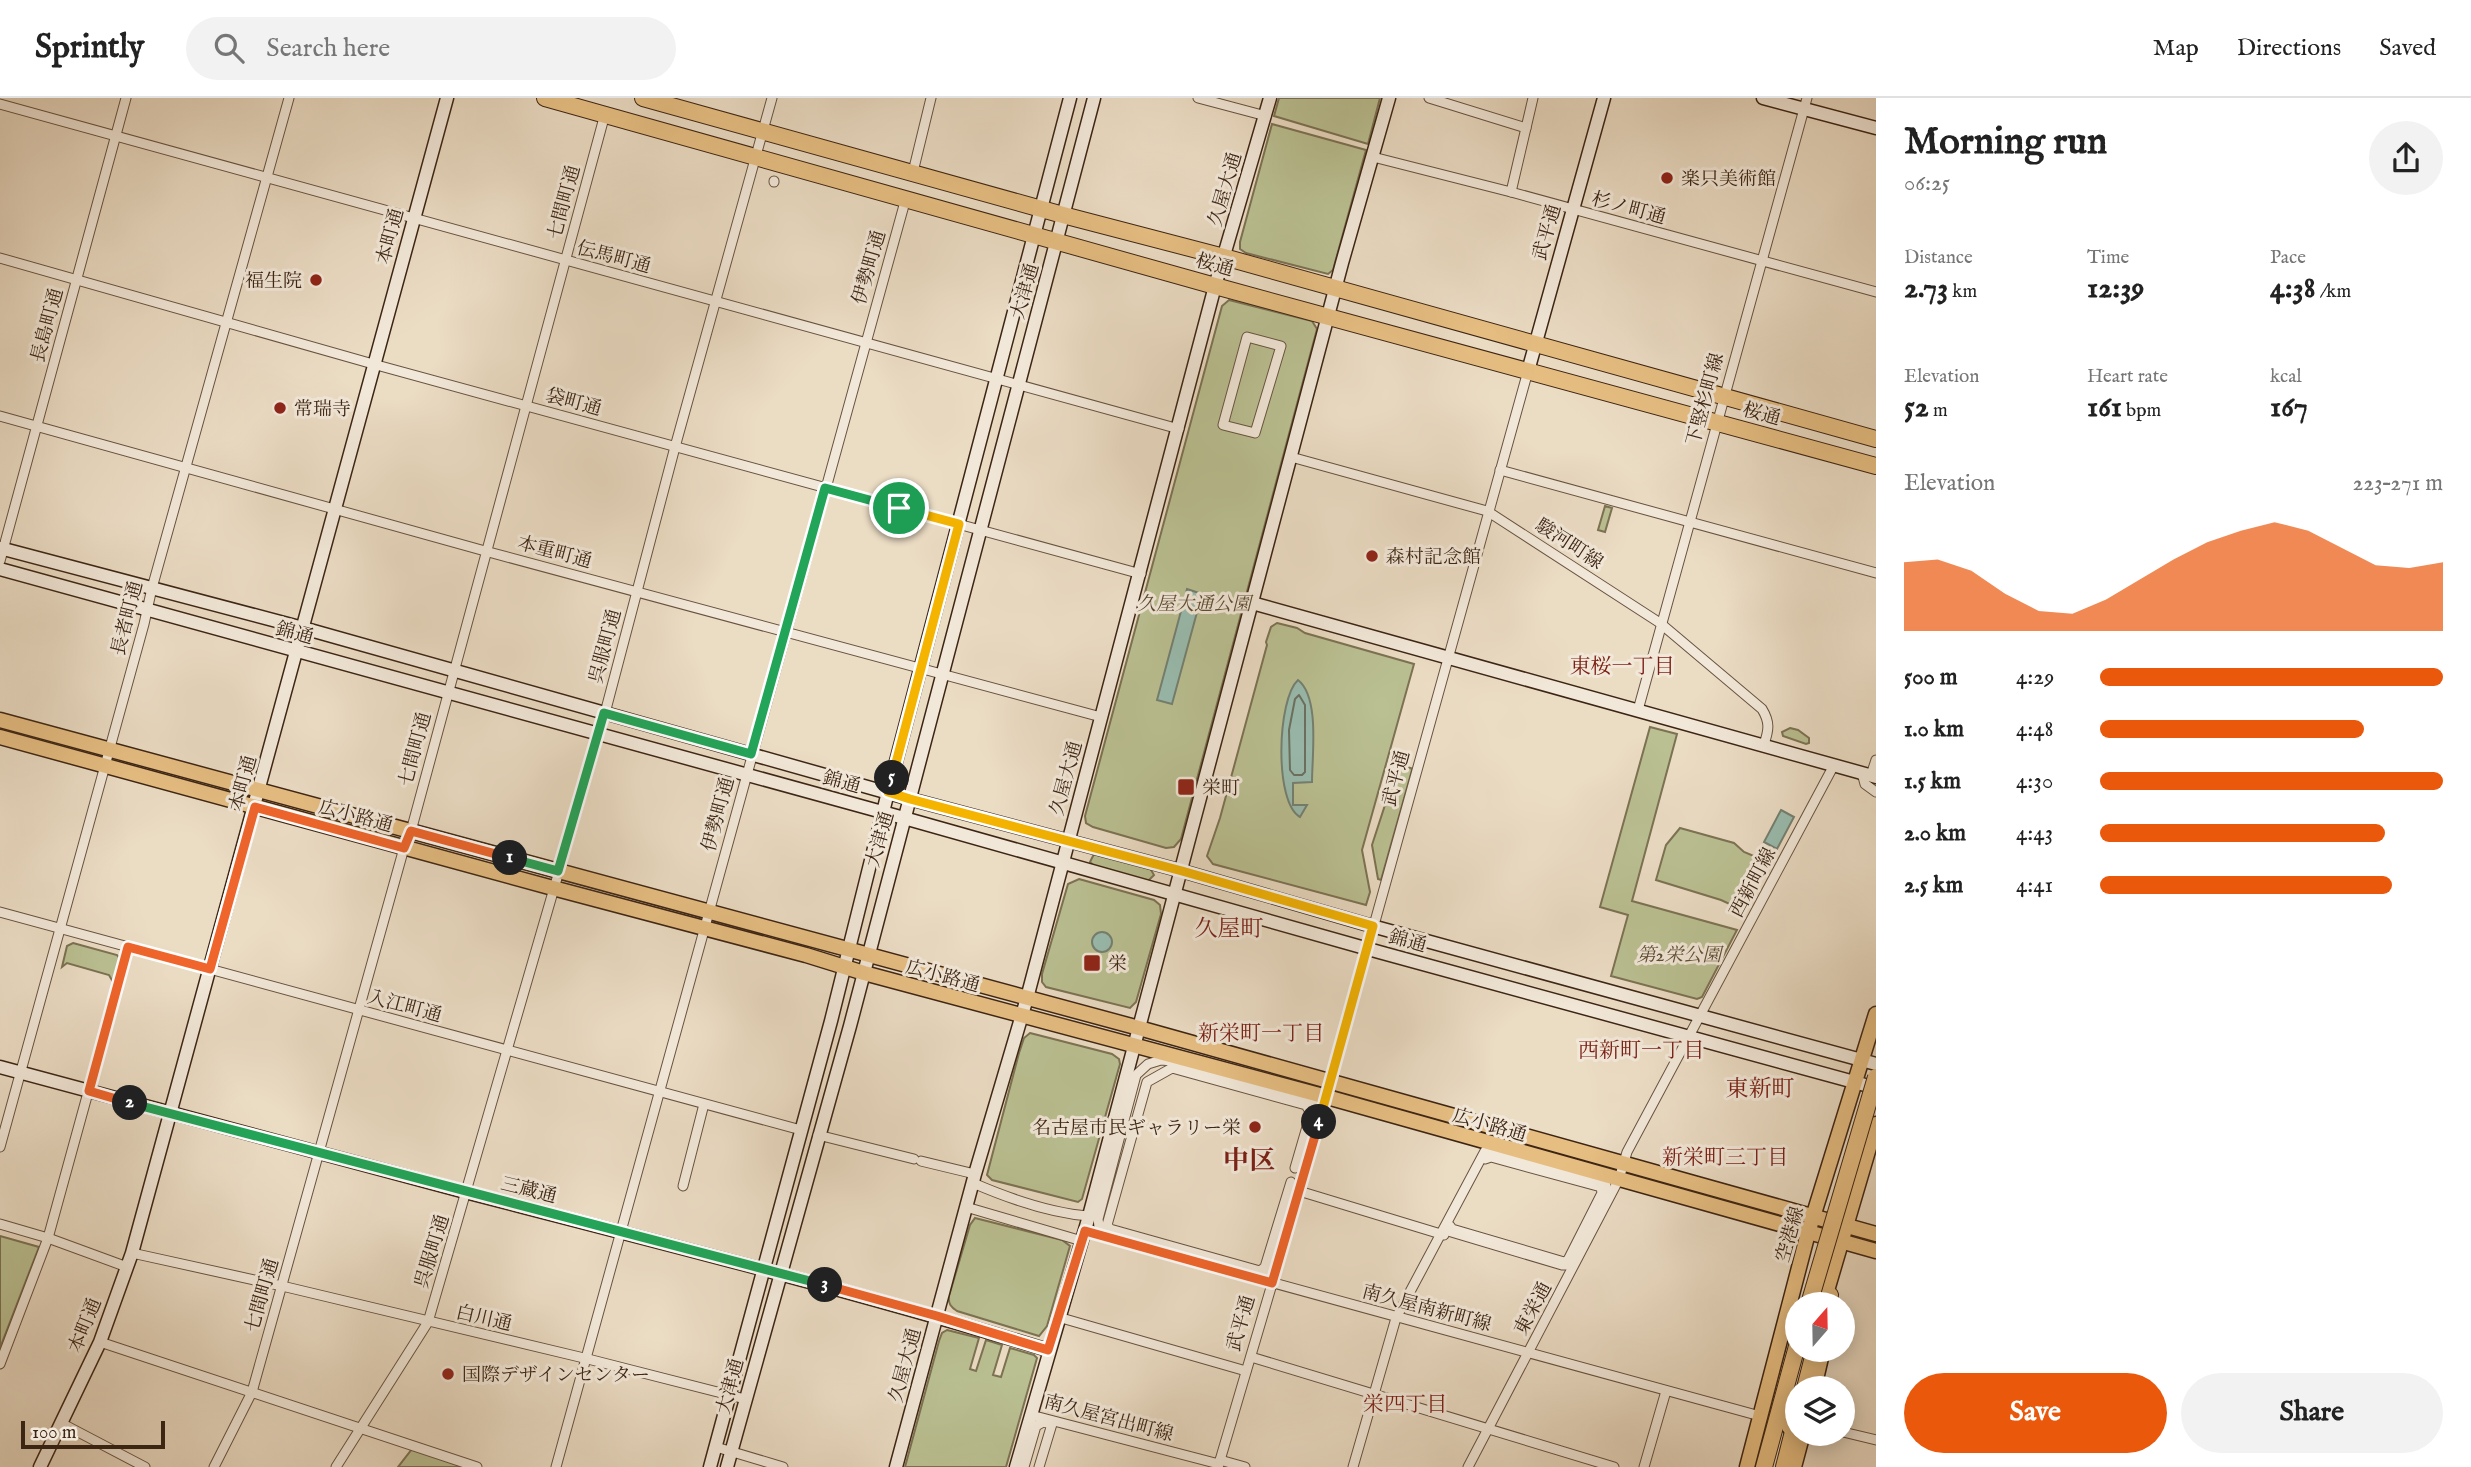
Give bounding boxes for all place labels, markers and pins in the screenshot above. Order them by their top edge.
place label: 楽只美術館 [1681,168,1776,192]
marker: 楽只美術館 [1659,170,1675,186]
place label: 福生院 [245,270,302,294]
marker: 福生院 [308,272,324,288]
place label: 常瑞寺 [294,398,351,422]
marker: 常瑞寺 [272,400,288,416]
pin [869,478,929,538]
place label: 森村記念館 [1386,546,1481,570]
marker: 森村記念館 [1364,548,1380,564]
pin: 5 [874,760,910,796]
marker: 栄町 [1176,777,1196,797]
place label: 栄町 [1202,777,1240,801]
pin: 1 [492,840,528,876]
marker: 栄 [1082,953,1102,973]
place label: 栄 [1108,953,1127,977]
pin: 2 [113,1086,148,1121]
pin: 4 [1302,1104,1336,1140]
place label: 名古屋市民ギャラリー栄 [1032,1117,1241,1141]
marker: 名古屋市民ギャラリー栄 [1247,1119,1263,1135]
pin: 3 [808,1268,842,1302]
place label: 国際デザインセンター [462,1364,650,1388]
marker: 国際デザインセンター [440,1366,456,1382]

